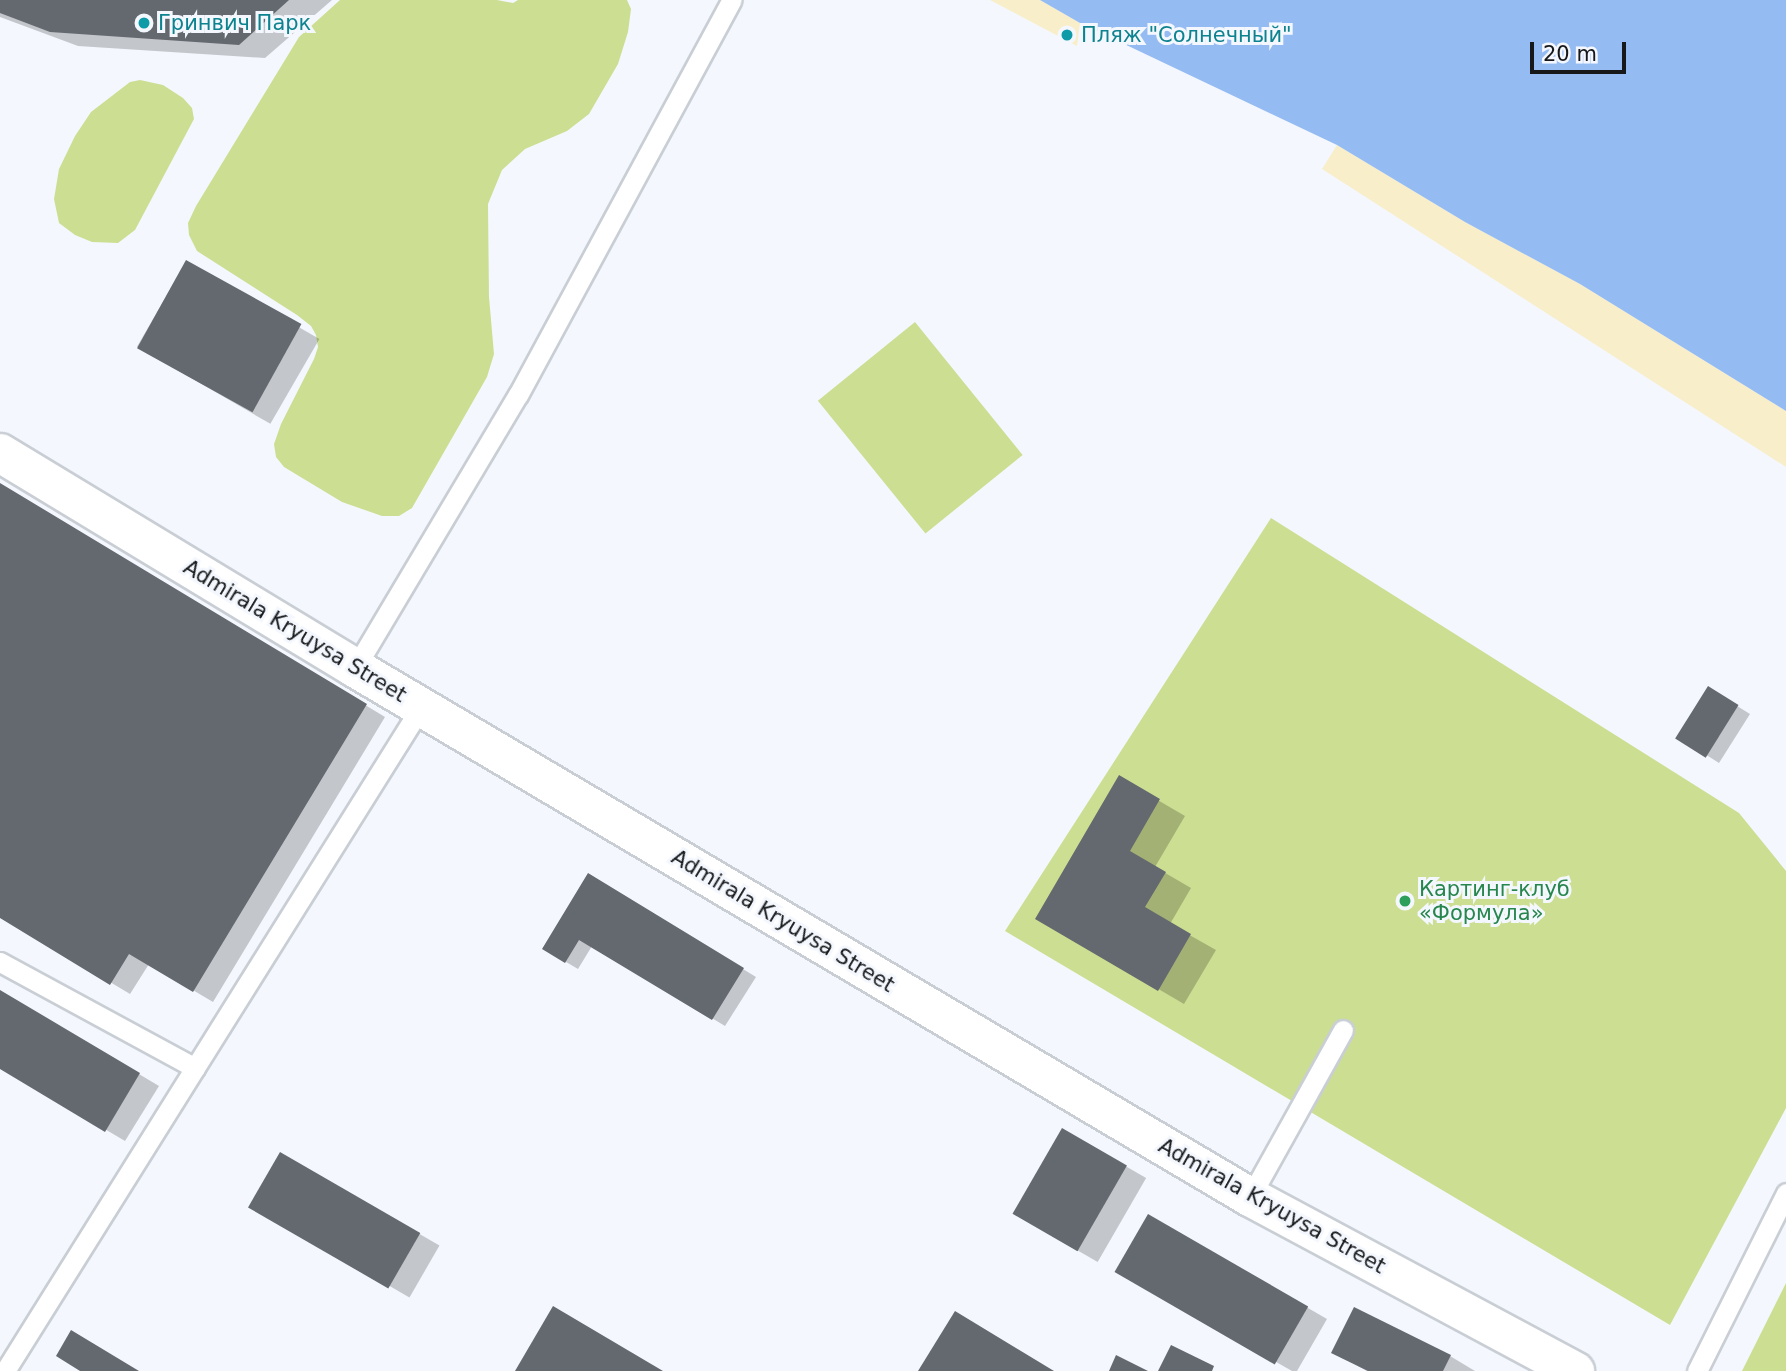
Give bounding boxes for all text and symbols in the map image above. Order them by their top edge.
place label: Гринвич Парк [158,10,311,36]
marker: Гринвич Парк [136,15,152,31]
place label: Пляж "Солнечный" [1081,22,1292,48]
marker: Пляж "Солнечный" [1059,27,1075,43]
scale bar [1534,28,1630,72]
text: 20 m [1543,42,1597,66]
street label: Admirala Kryuysa Street [179,554,411,708]
street label: Admirala Kryuysa Street [667,844,899,998]
place label: Картинг-клуб «Формула» [1419,876,1570,926]
marker: Картинг-клуб «Формула» [1397,893,1413,909]
street label: Admirala Kryuysa Street [1154,1133,1390,1279]

